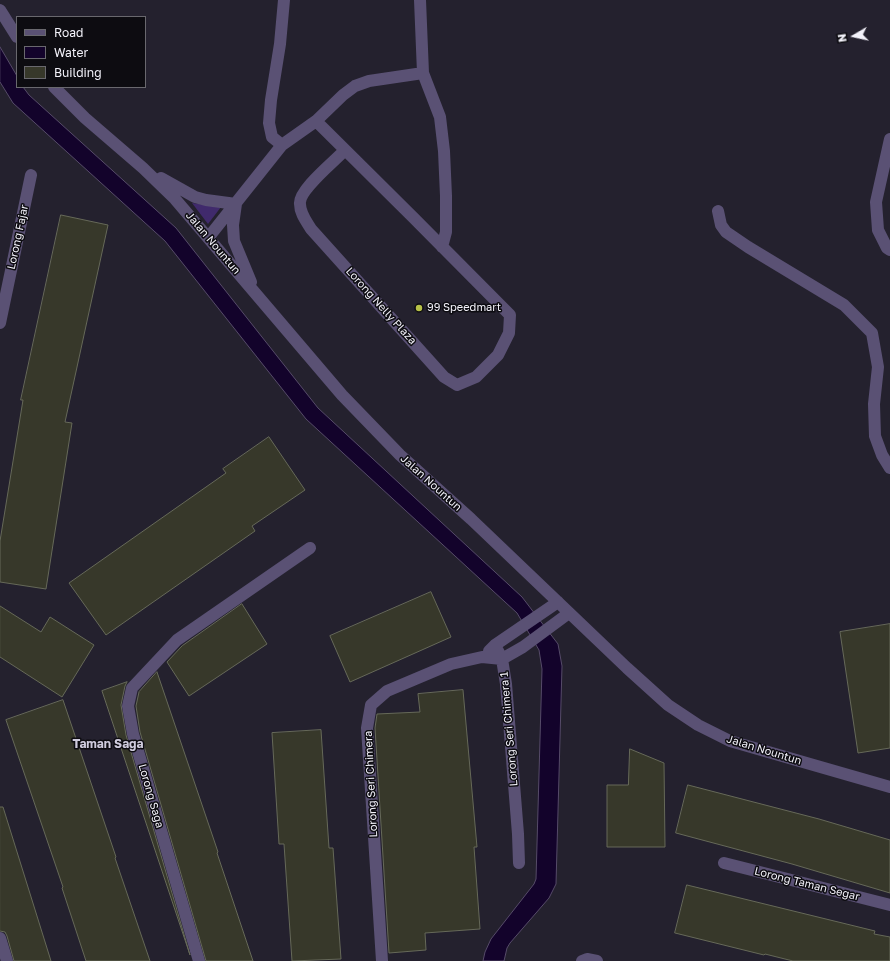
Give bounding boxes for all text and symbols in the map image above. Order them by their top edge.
legend [16,16,146,88]
north arrow [834,16,874,56]
text: Road [54,25,83,40]
text: N [835,33,849,43]
text: Water [54,45,88,60]
text: Building [54,65,102,80]
street label: Lorong Fajar [5,203,31,271]
street label: Jalan Nountun [183,209,243,277]
street label: Lorong Nelly Plaza [343,265,419,347]
place label: 99 Speedmart [427,301,501,315]
marker: 99 Speedmart [414,303,424,313]
street label: Jalan Nountun [398,452,464,514]
street label: Lorong Seri Chimera 1 [497,671,521,787]
street label: Lorong Seri Chimera [362,730,380,838]
street label: Jalan Nountun [725,732,803,768]
district label: Taman Saga [73,737,143,751]
street label: Lorong Saga [136,762,166,830]
street label: Lorong Taman Segar [753,865,861,903]

